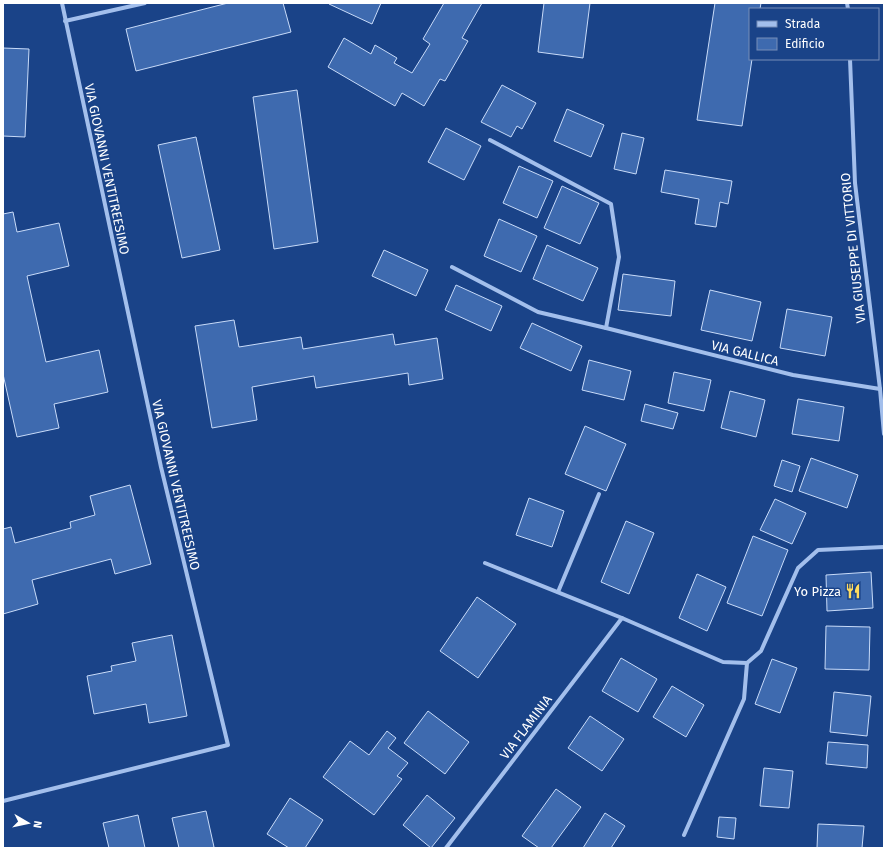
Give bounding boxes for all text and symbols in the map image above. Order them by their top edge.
legend [749,8,879,60]
text: Strada [785,17,820,31]
text: Edificio [785,37,825,51]
street label: VIA GIOVANNI VENTITREESIMO [82,82,132,256]
street label: VIA GIUSEPPE DI VITTORIO [838,172,868,324]
street label: VIA GALLICA [710,337,781,369]
street label: VIA GIOVANNI VENTITREESIMO [149,398,203,572]
restaurant icon: Yo Pizza [844,582,862,600]
place label: Yo Pizza [794,584,841,599]
street label: VIA FLAMINIA [497,692,555,762]
north arrow [8,803,48,843]
text: N [30,820,44,829]

